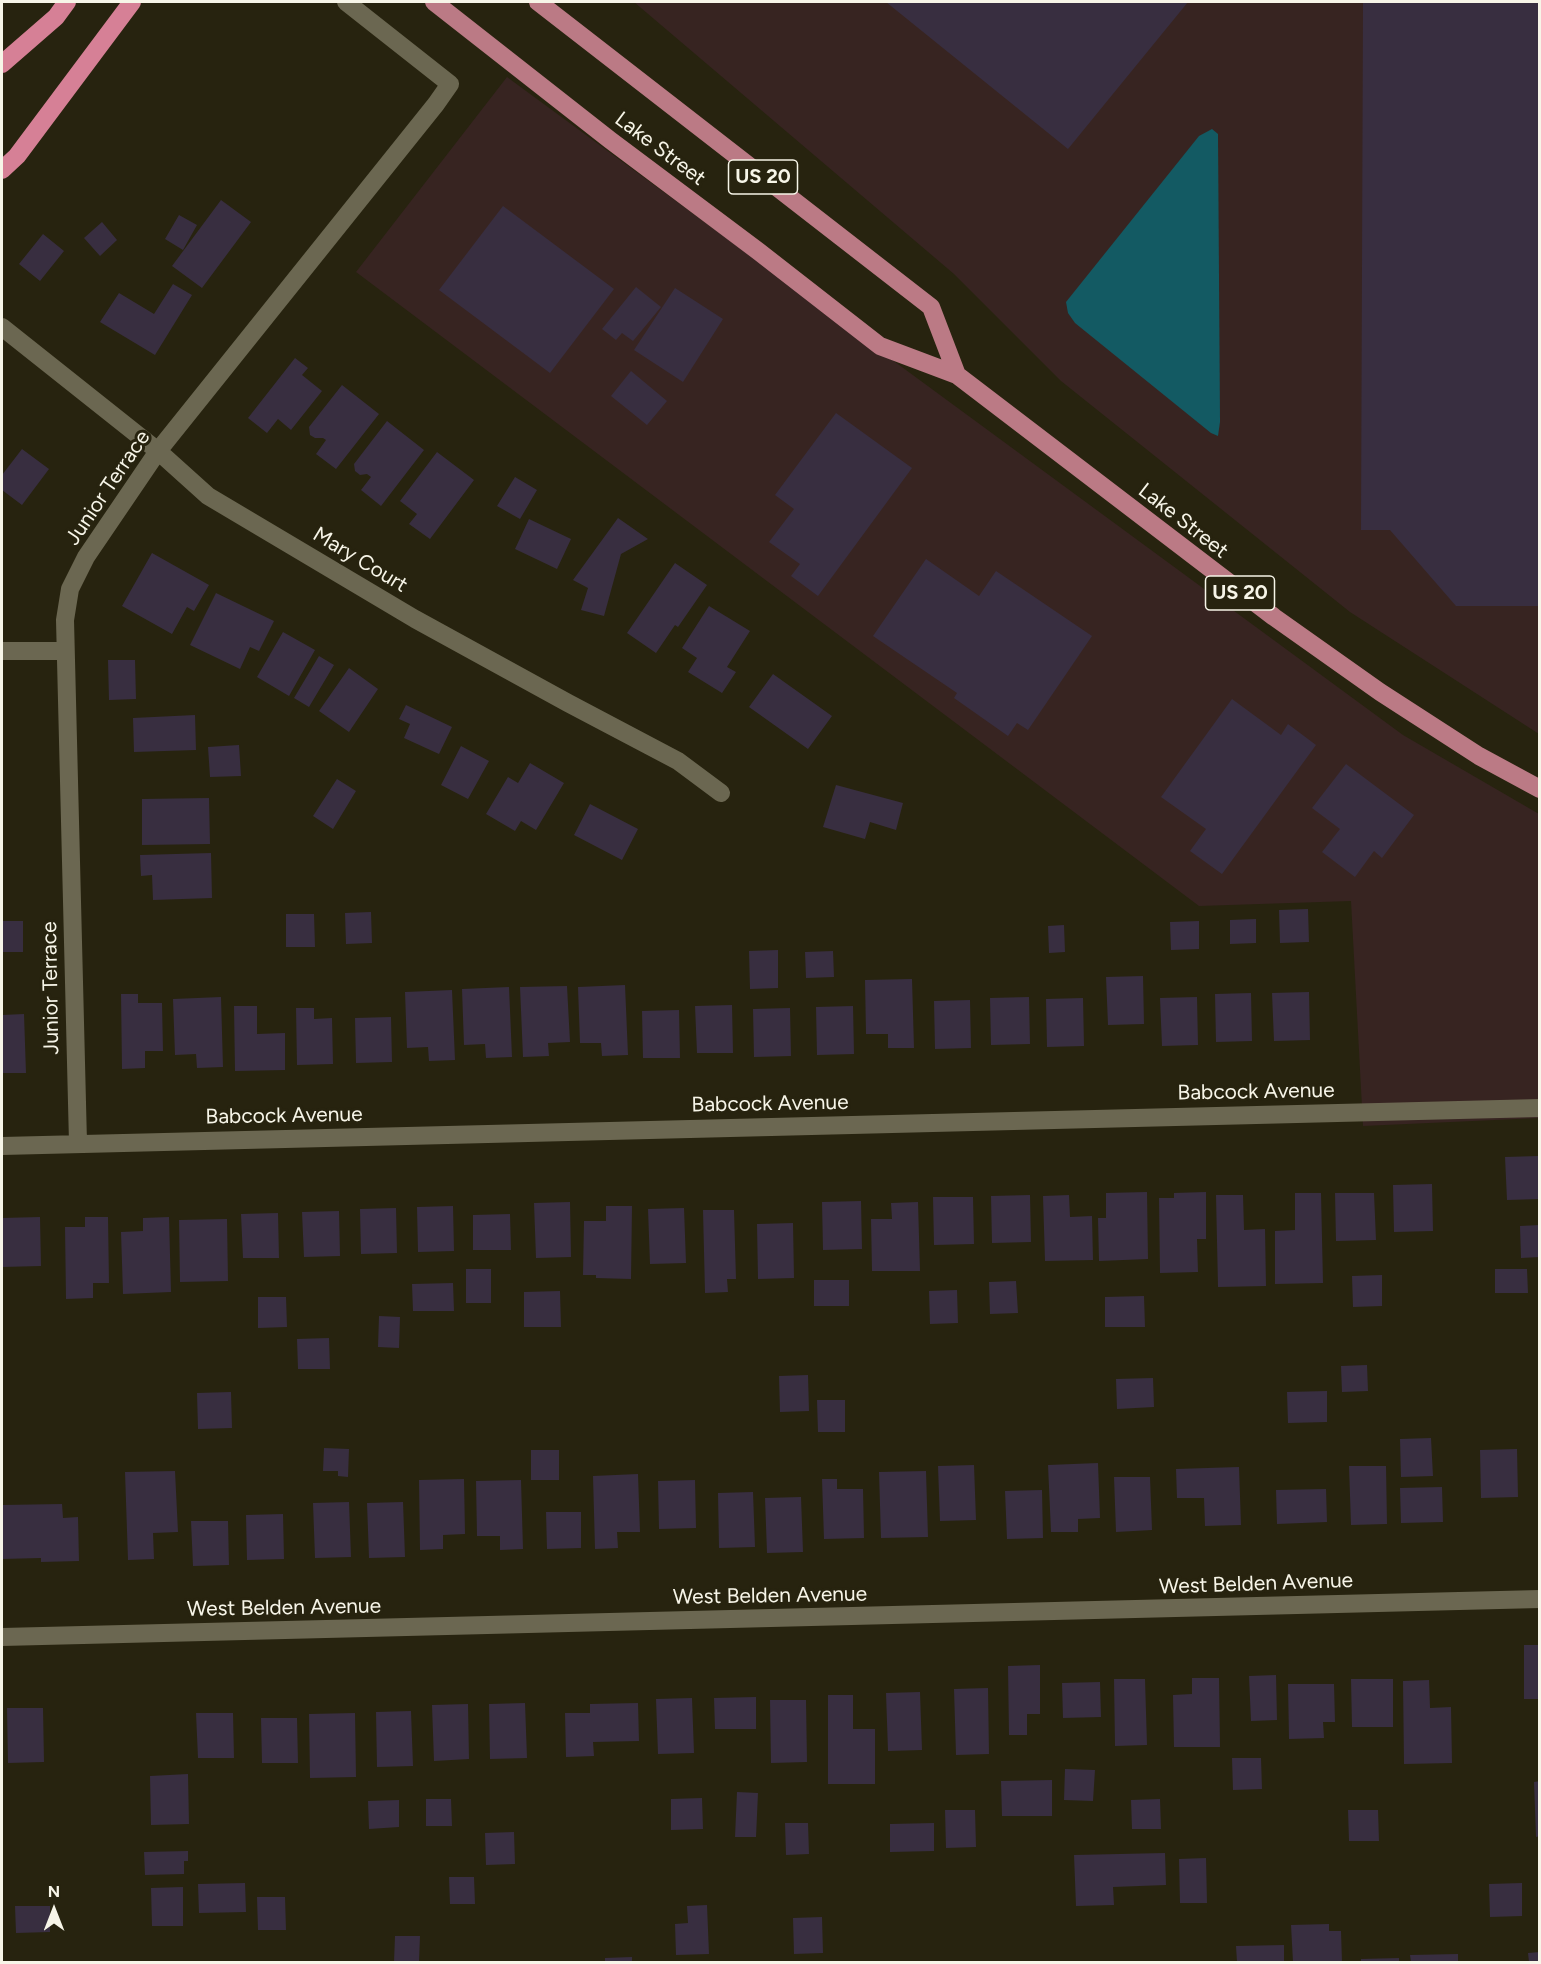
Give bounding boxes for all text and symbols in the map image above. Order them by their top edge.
street label: Lake Street [610,107,710,191]
road number: US 20 [728,160,798,194]
street label: Junior Terrace [60,426,156,550]
street label: Lake Street [1133,478,1233,564]
street label: Mary Court [308,522,412,598]
road number: US 20 [1206,576,1274,610]
street label: Junior Terrace [37,921,65,1055]
street label: Babcock Avenue [1177,1078,1335,1106]
street label: Babcock Avenue [691,1090,849,1118]
street label: Babcock Avenue [205,1102,363,1130]
street label: West Belden Avenue [1158,1568,1354,1600]
street label: West Belden Avenue [673,1582,867,1610]
street label: West Belden Avenue [187,1594,381,1622]
north arrow [24,1880,84,1940]
text: N [48,1882,60,1901]

